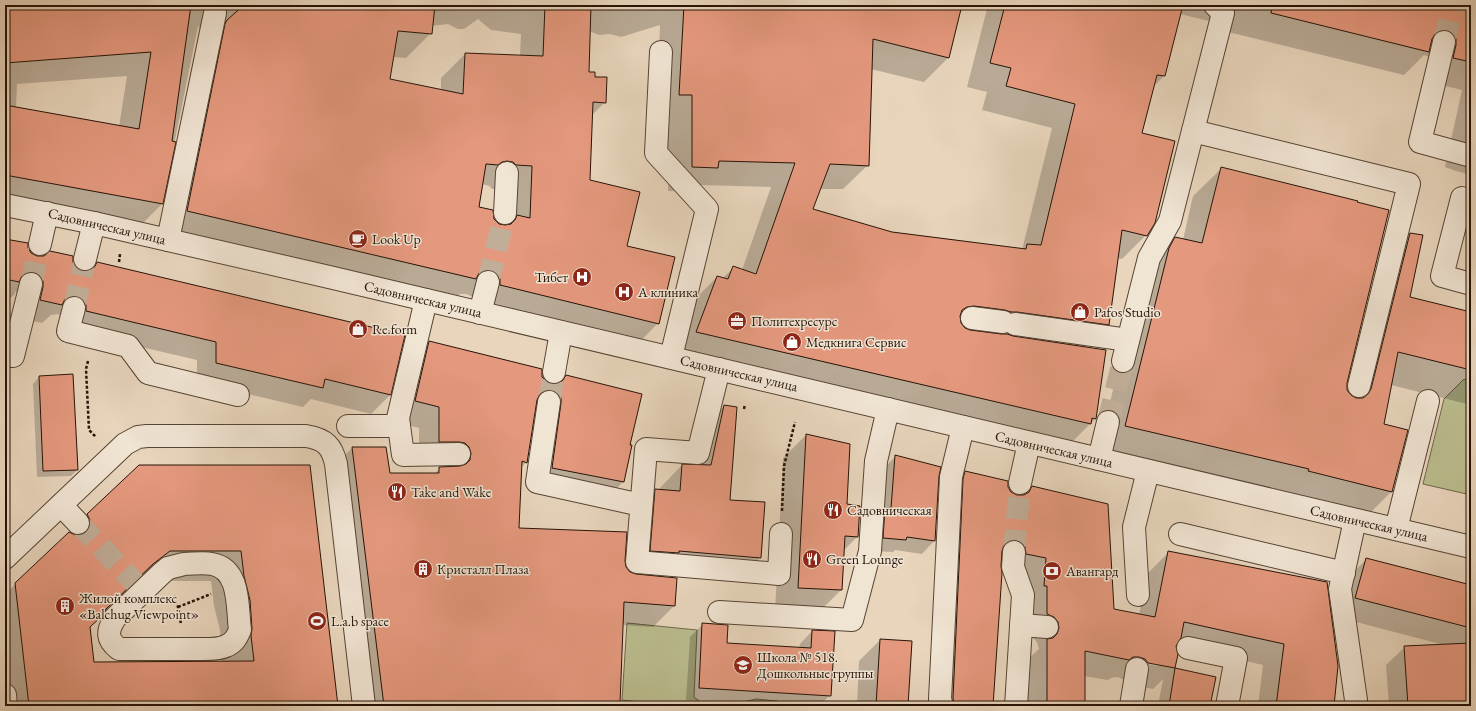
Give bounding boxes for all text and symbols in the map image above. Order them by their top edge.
street label: Садовническая улица [46,204,168,248]
cafe icon: Look Up [347,228,369,250]
place label: Look Up [372,230,421,248]
hospital icon: Тибет [571,266,593,288]
place label: Тибет [535,268,568,286]
street label: Садовническая улица [362,277,484,321]
hospital icon: А клиника [613,281,635,303]
place label: А клиника [637,283,698,301]
shop icon: Pafos Studio [1069,301,1091,323]
place label: Pafos Studio [1094,303,1161,321]
office icon: Политехресурс [726,310,748,332]
place label: Политехресурс [751,312,838,330]
shop icon: Re.form [347,318,369,340]
place label: Re.form [372,320,417,338]
shop icon: Медкнига Сервис [781,331,803,353]
place label: Медкнига Сервис [806,333,907,351]
street label: Садовническая улица [678,351,800,395]
street label: Садовническая улица [993,427,1115,471]
restaurant icon: Take and Wake [386,481,408,503]
place label: Take and Wake [411,483,492,501]
restaurant icon: Садовническая [822,499,844,521]
place label: Садовническая [847,501,932,519]
street label: Садовническая улица [1308,501,1430,545]
restaurant icon: Green Lounge [801,548,823,570]
place label: Green Lounge [826,550,904,568]
building icon: Кристалл Плаза [412,558,434,580]
place label: Кристалл Плаза [437,560,529,578]
bank icon: Авангард [1041,560,1063,582]
place label: Авангард [1065,562,1119,580]
place label: Жилой комплекс «Balchug Viewpoint» [78,589,199,623]
building icon: Жилой комплекс «Balchug Viewpoint» [54,595,76,617]
sports icon: L.a.b space [306,610,328,632]
place label: L.a.b space [331,612,390,630]
place label: Школа № 518. Дошкольные группы [757,648,874,682]
school or university icon: Школа № 518. Дошкольные группы [732,654,754,676]

